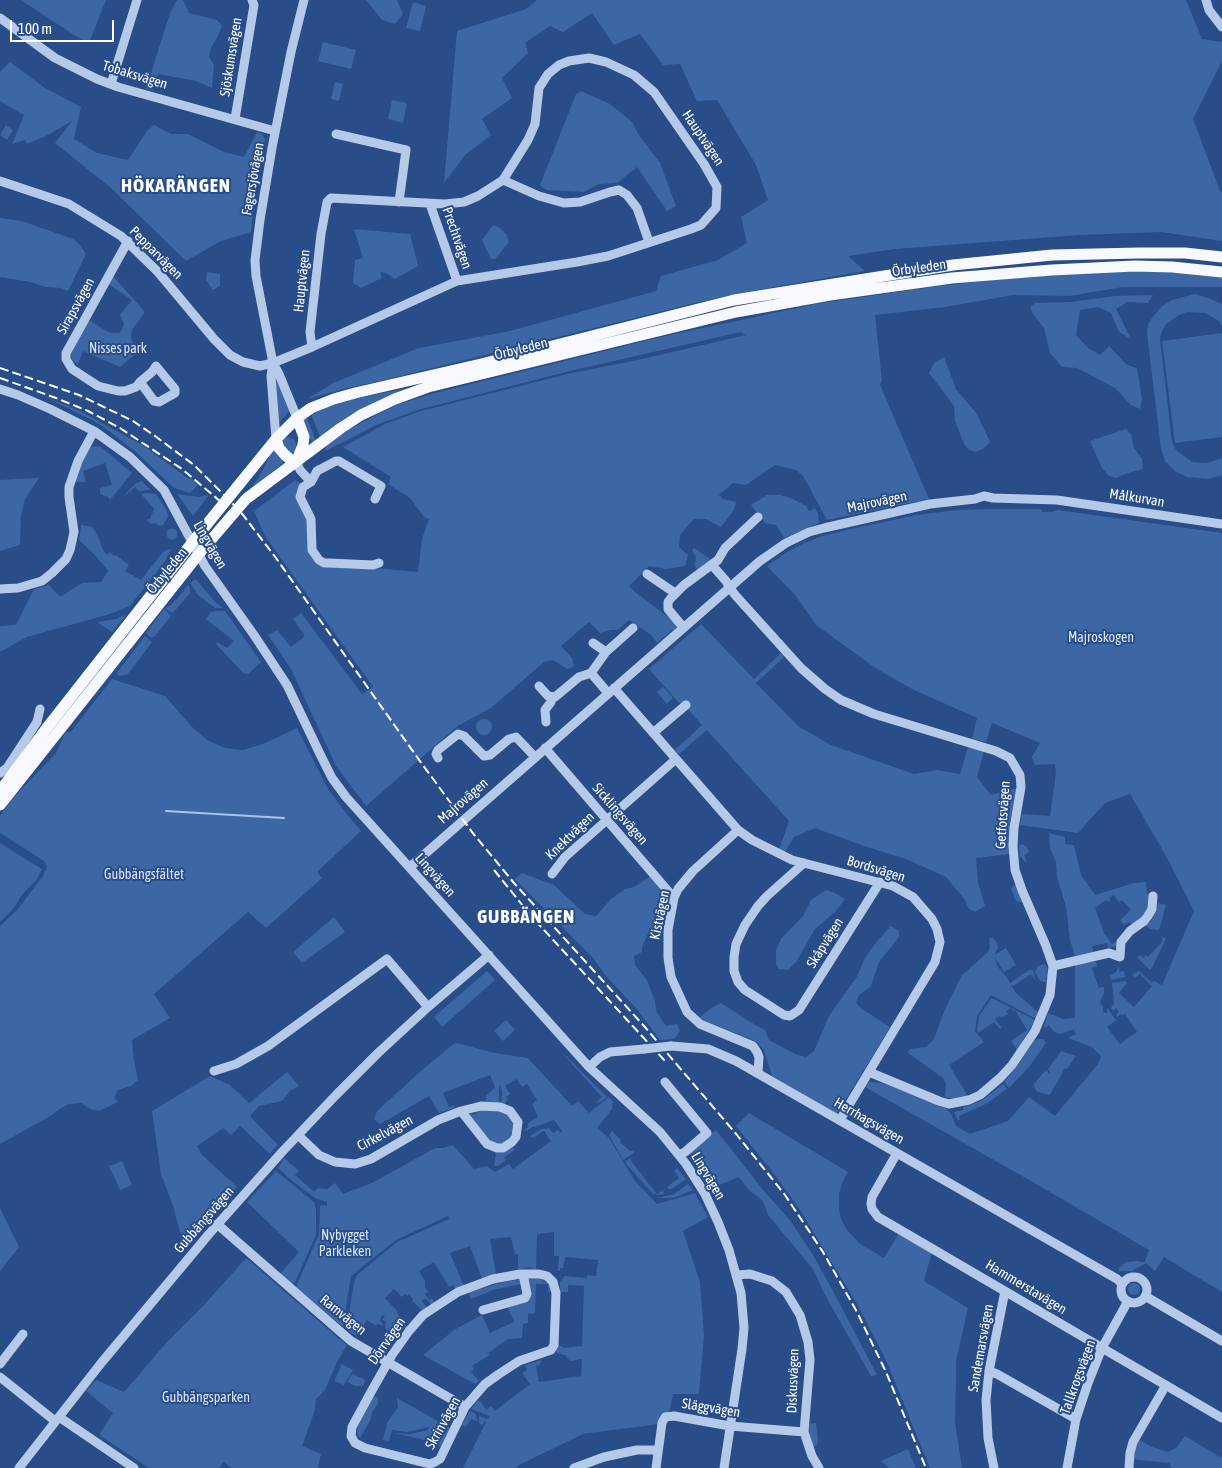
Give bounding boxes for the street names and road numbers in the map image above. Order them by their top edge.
street label: Sjöskumsvägen [216,16,246,98]
street label: Tobaksvägen [100,57,170,93]
street label: Hauptvägen [678,107,728,169]
street label: Fagersjövägen [238,141,268,217]
street label: Prechtvägen [439,205,475,271]
street label: Pepparvägen [126,223,186,283]
street label: Hauptvägen [290,249,314,313]
street label: Örbyleden [891,256,947,280]
street label: Sirapsvägen [54,275,98,337]
street label: Örbyleden [493,334,549,364]
street label: Målkurvan [1108,485,1166,511]
street label: Majrovägen [846,487,908,517]
street label: Lingvägen [190,518,230,572]
street label: Örbyleden [143,545,191,597]
street label: Majrovägen [435,775,491,827]
street label: Sicklingsvägen [589,780,651,848]
street label: Getfotsvägen [992,780,1014,850]
street label: Knektvägen [542,809,598,863]
street label: Lingvägen [411,850,459,900]
street label: Bordsvägen [845,852,907,886]
street label: Kistvägen [647,889,673,941]
street label: Skåpvägen [803,915,847,971]
street label: Herrhagsvägen [831,1094,907,1148]
street label: Cirkelvägen [354,1111,416,1155]
street label: Lingvägen [687,1149,729,1203]
street label: Gubbängsvägen [171,1183,237,1257]
street label: Hammerstavägen [982,1256,1070,1318]
street label: Ramvägen [316,1291,370,1339]
street label: Sandemarsvägen [965,1303,997,1393]
street label: Dörrvägen [365,1314,409,1368]
street label: Tallkrogsvägen [1057,1338,1099,1416]
street label: Diskusvägen [783,1348,803,1414]
street label: Skrinvägen [422,1394,464,1452]
street label: Släggvägen [681,1395,741,1421]

